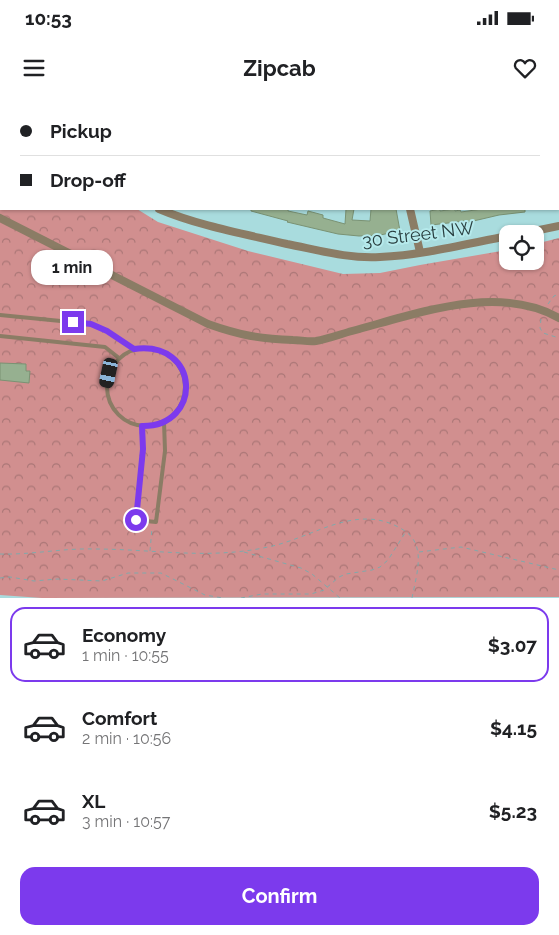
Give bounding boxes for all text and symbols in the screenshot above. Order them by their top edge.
text: 10:53 [25,7,72,29]
icon: menu [20,54,48,82]
icon: heart [511,54,539,82]
text: Zipcab [243,55,316,81]
text: Pickup [50,120,112,142]
text: Drop-off [50,169,126,191]
street label: 30 Street NW [361,217,475,251]
map controls [499,225,544,270]
button: locate [499,225,544,270]
callout: 1 min [32,250,114,284]
text: 1 min [52,258,92,277]
route end [62,311,84,333]
car [98,357,119,389]
route start [125,509,147,531]
icon: car [22,622,67,667]
text: Economy [82,624,166,646]
text: $3.07 [488,634,537,656]
text: 1 min · 10:55 [82,646,169,665]
icon: car [22,705,67,750]
text: Comfort [82,707,157,729]
text: $4.15 [490,717,537,739]
text: 2 min · 10:56 [82,729,171,748]
icon: car [22,788,67,833]
text: XL [82,790,105,812]
text: $5.23 [489,800,537,822]
text: 3 min · 10:57 [82,812,170,831]
button: Confirm [20,867,539,925]

